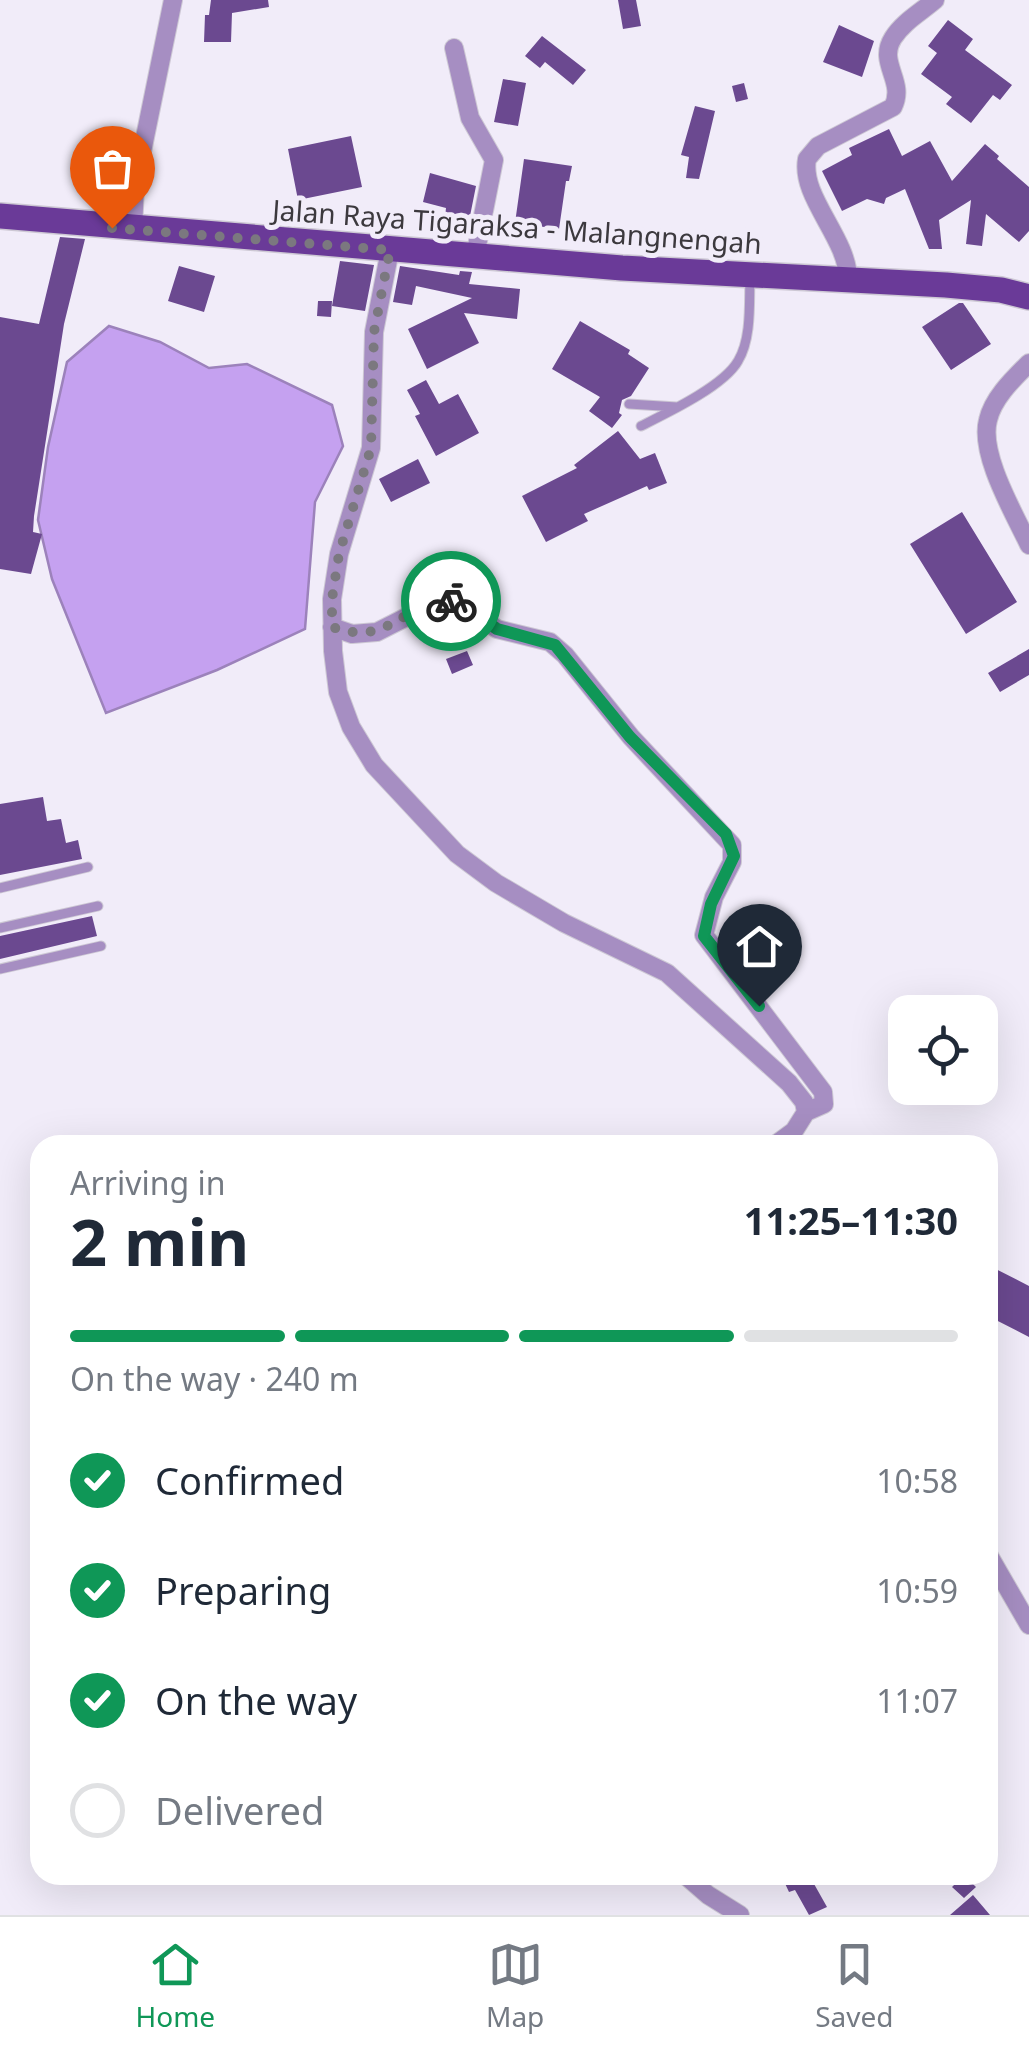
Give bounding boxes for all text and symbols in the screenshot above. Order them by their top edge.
pin [70,126,155,229]
icon: bag [85,141,140,196]
street label: Jalan Raya Tigaraksa - Malangnengah [268,190,763,262]
courier [401,551,501,651]
icon: bike [424,574,479,629]
pin [717,904,802,1007]
icon: home [732,919,787,974]
map controls [888,995,998,1105]
button: locate [888,995,998,1105]
text: Arriving in [70,1161,225,1204]
text: 11:25–11:30 [744,1194,958,1246]
text: 2 min [70,1197,249,1285]
text: On the way · 240 m [70,1357,359,1400]
icon: check [70,1453,125,1508]
text: Confirmed [155,1454,344,1506]
text: 10:58 [876,1459,958,1502]
icon: check [70,1563,125,1618]
text: Preparing [155,1564,331,1616]
text: 10:59 [876,1569,958,1612]
icon: check [70,1673,125,1728]
text: On the way [155,1674,357,1726]
text: 11:07 [876,1679,958,1722]
text: Delivered [155,1784,324,1836]
tab: Home [135,1937,215,2035]
tab: Map [486,1937,544,2035]
tab: Saved [815,1937,894,2035]

